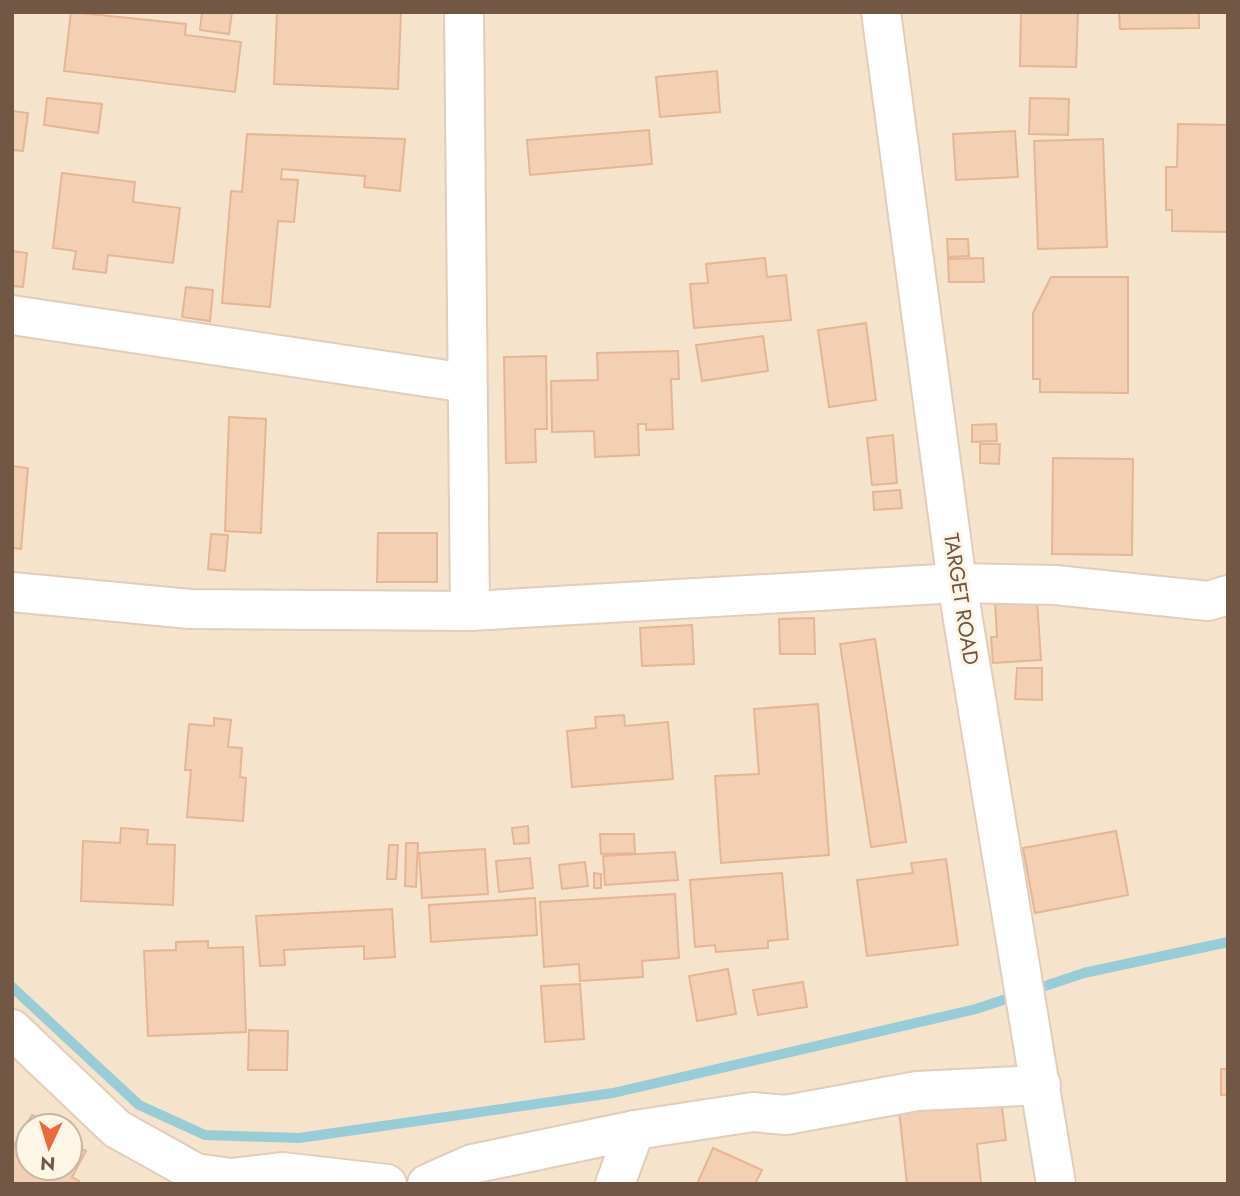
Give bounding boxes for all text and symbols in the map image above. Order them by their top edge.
street label: TARGET ROAD [936,531,986,667]
north arrow [14,1112,84,1182]
text: N [39,1149,56,1177]

